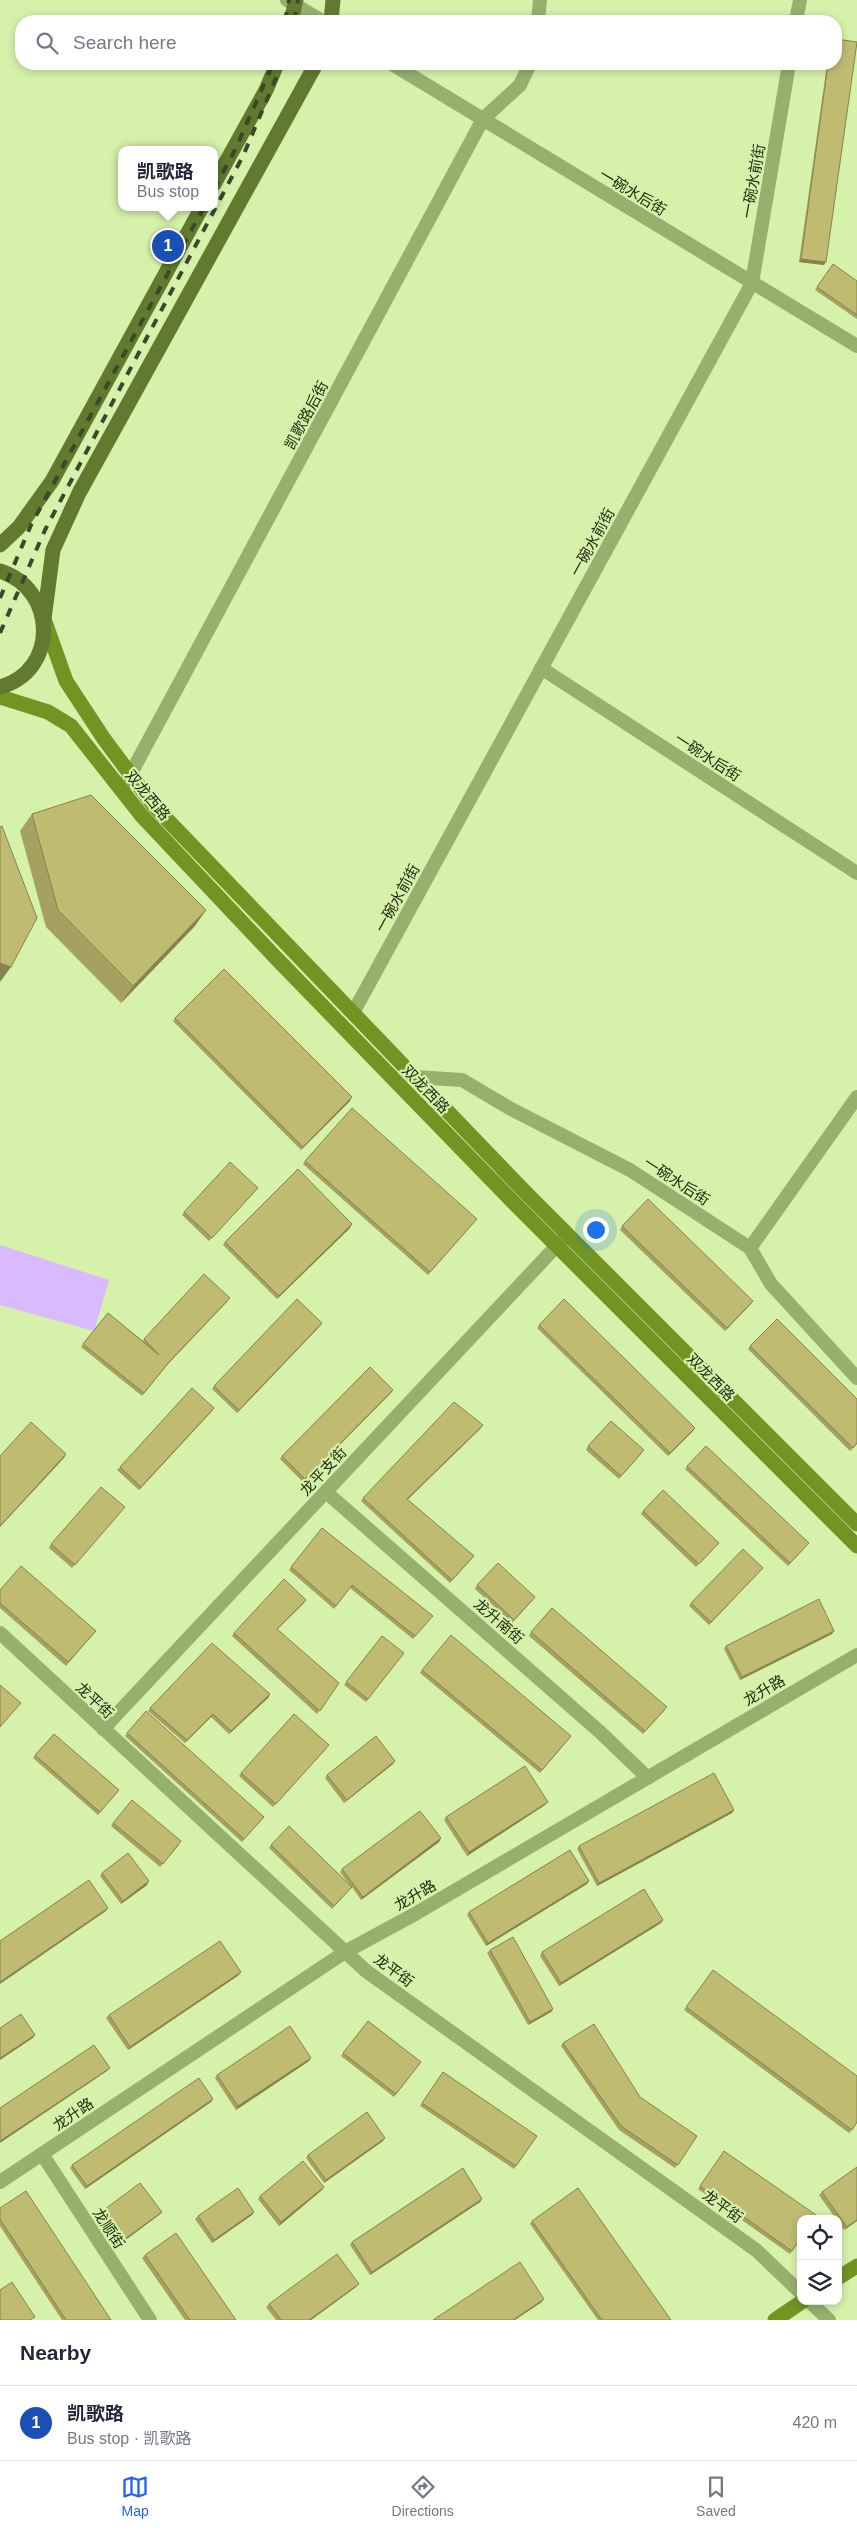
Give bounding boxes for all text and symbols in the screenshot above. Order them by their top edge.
search box [15,15,842,70]
icon: search [33,29,61,57]
text: Search here [73,32,177,53]
street label: 一碗水前街 [738,143,768,219]
popup [118,146,218,211]
text: 凯歌路 [137,161,194,182]
street label: 一碗水后街 [596,165,670,219]
text: Bus stop [137,183,199,200]
pin: 1 [152,227,184,265]
street label: 凯歌路后街 [281,378,331,452]
street label: 一碗水前街 [566,505,618,579]
street label: 一碗水后街 [672,729,744,785]
street label: 双龙西路 [122,767,174,823]
street label: 一碗水前街 [371,861,423,935]
street label: 双龙西路 [399,1062,453,1116]
street label: 一碗水后街 [641,1153,713,1209]
your location [583,1217,609,1243]
street label: 双龙西路 [684,1350,738,1404]
street label: 龙平支街 [296,1443,350,1499]
street label: 龙升南街 [471,1595,527,1647]
street label: 龙升路 [740,1671,788,1709]
street label: 龙平街 [73,1678,117,1722]
street label: 龙升路 [391,1876,439,1914]
street label: 龙平街 [371,1950,417,1990]
street label: 龙升路 [50,2094,96,2134]
street label: 龙平街 [700,2186,746,2226]
street label: 龙顺街 [90,2204,128,2252]
map controls [797,2215,842,2305]
button: locate [797,2215,842,2260]
button: layers [797,2260,842,2305]
text: Nearby [20,2341,91,2364]
text: 凯歌路 [67,2403,124,2424]
text: 1 [32,2414,40,2431]
text: 420 m [793,2414,837,2431]
text: Bus stop · 凯歌路 [67,2430,191,2447]
tab: Map [121,2473,149,2519]
tab: Directions [392,2473,454,2519]
tab: Saved [696,2473,736,2519]

